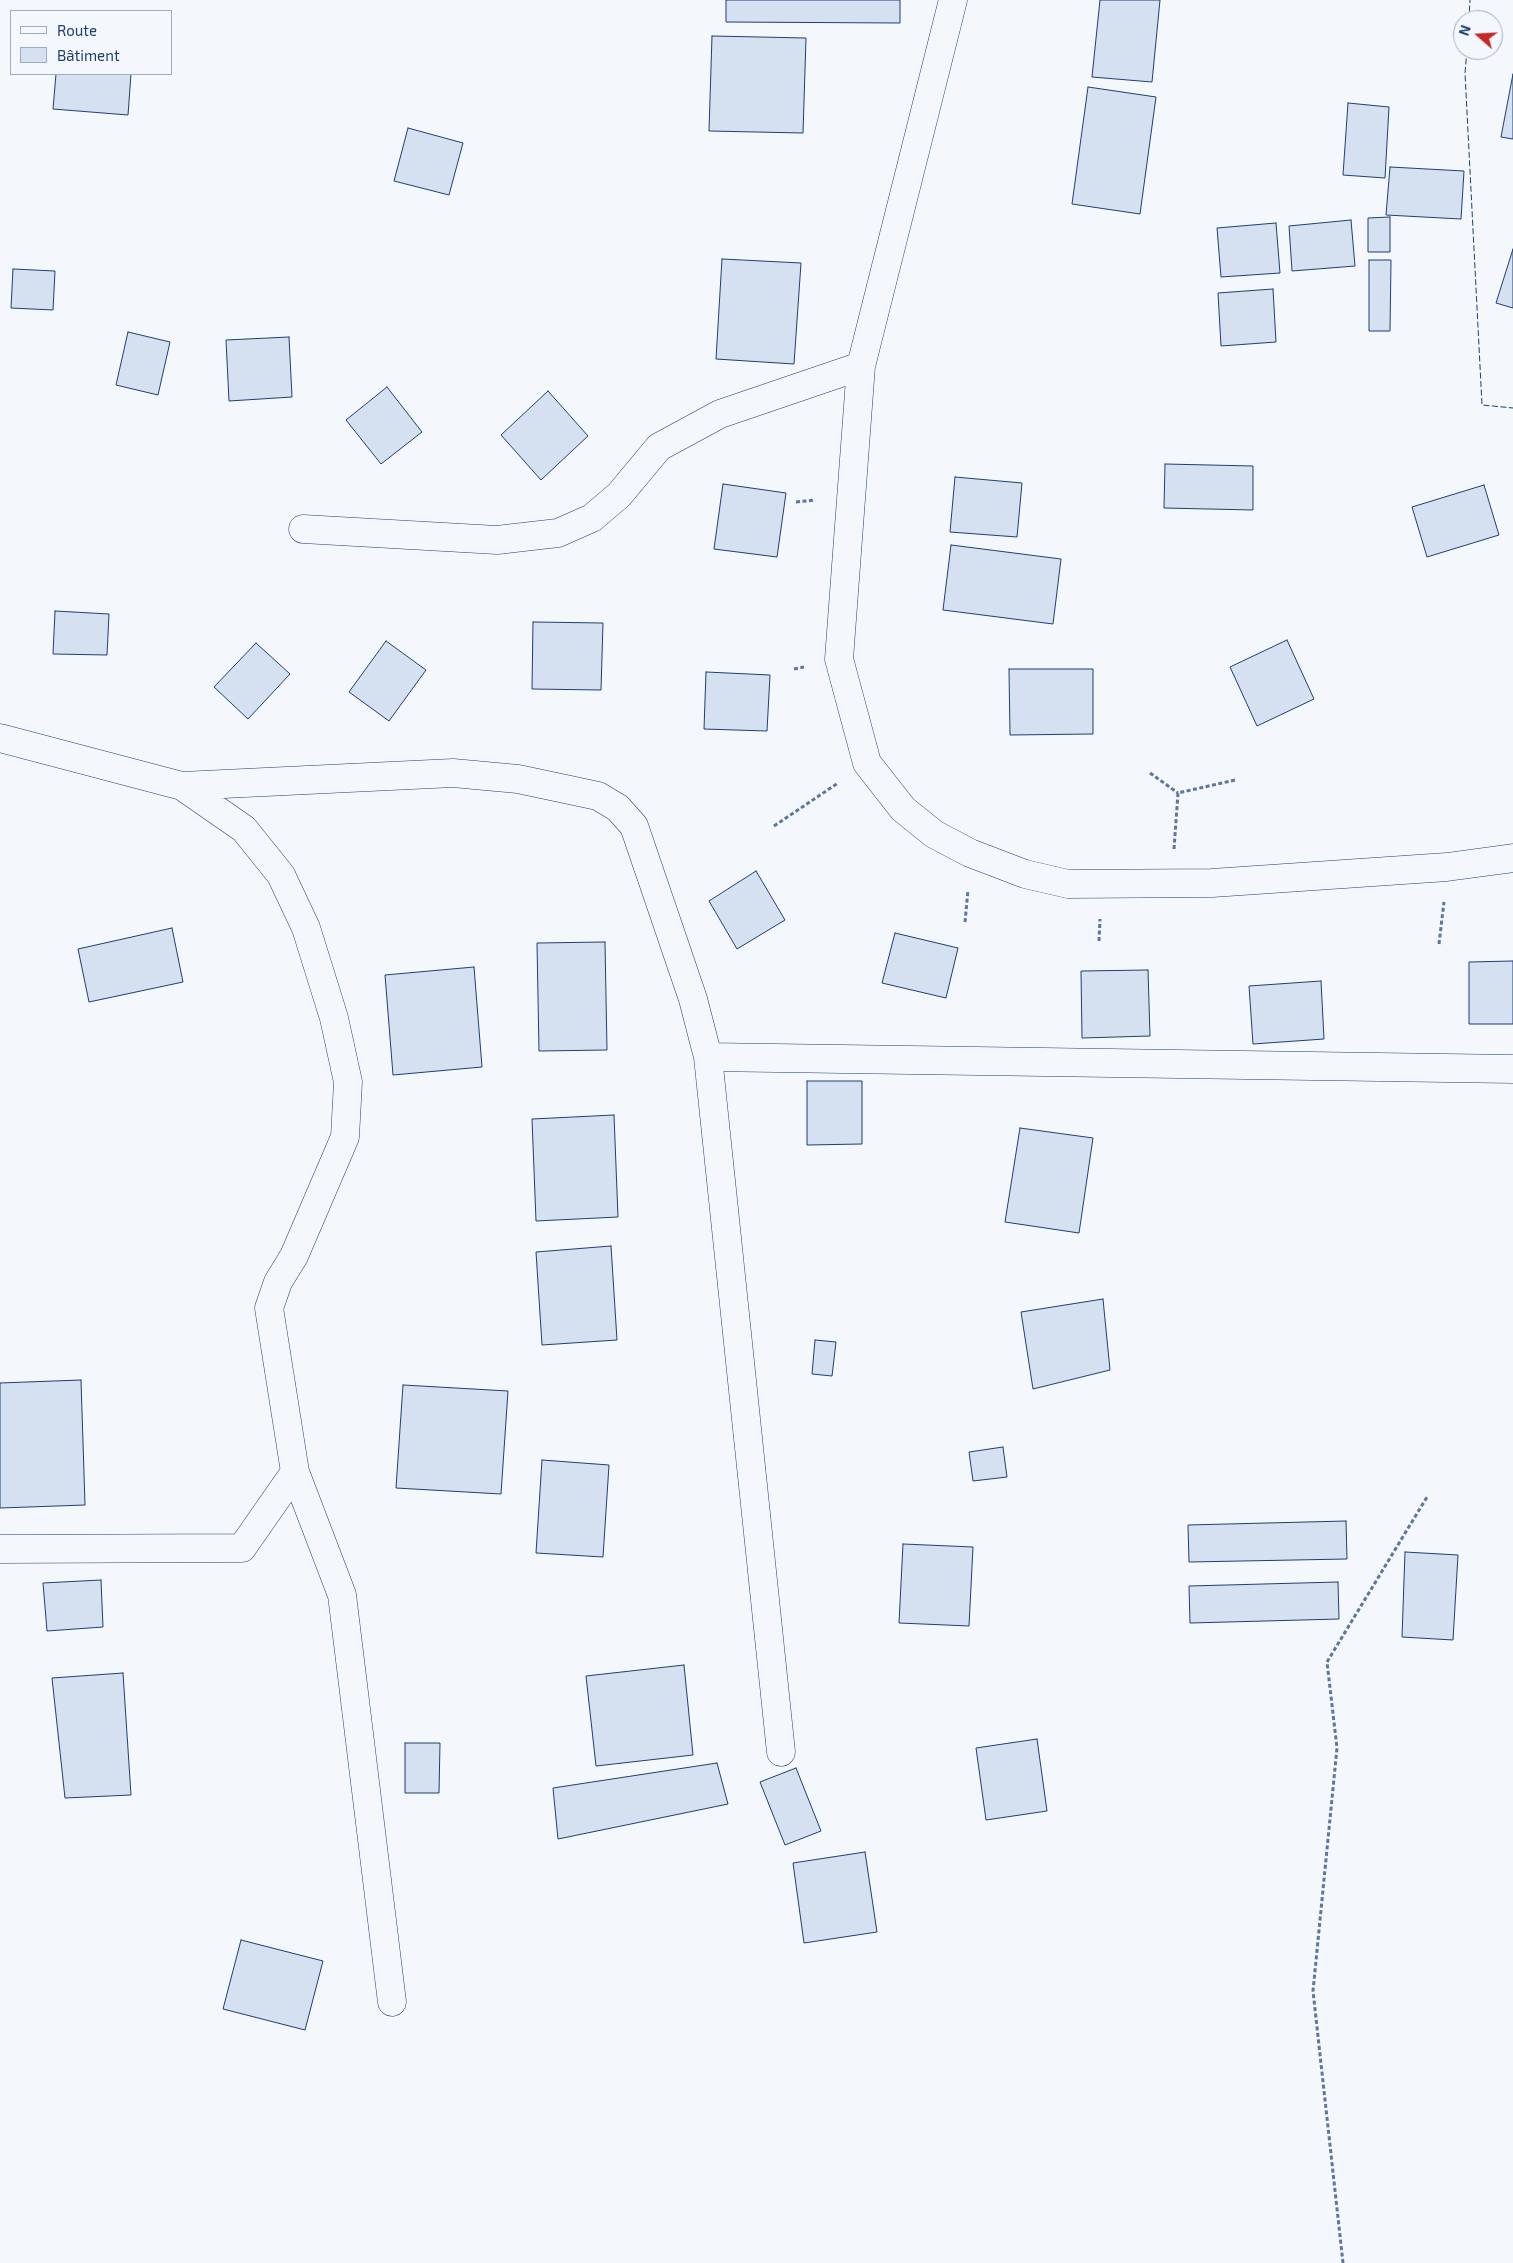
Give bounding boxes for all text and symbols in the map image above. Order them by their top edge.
legend [10,10,172,75]
north arrow [1453,10,1503,60]
text: Route [57,21,97,39]
text: N [1455,23,1474,38]
text: Bâtiment [57,46,120,64]

